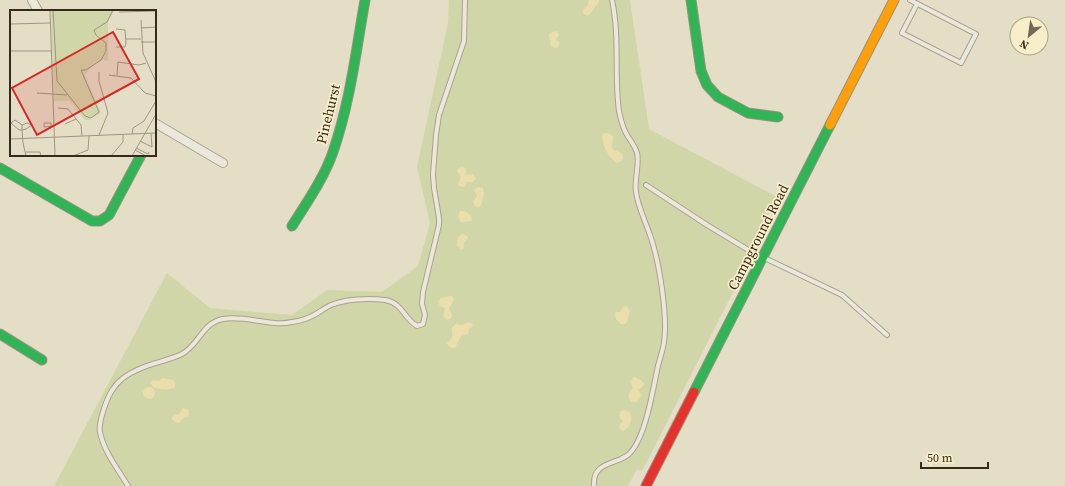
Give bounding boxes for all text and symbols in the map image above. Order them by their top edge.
inset map [10,10,156,156]
north arrow [1009,16,1049,56]
text: N [1017,36,1032,53]
street label: Pinehurst [311,82,345,146]
street label: Campground Road [723,180,793,293]
scale bar [921,444,988,470]
text: 50 m [927,450,953,466]

